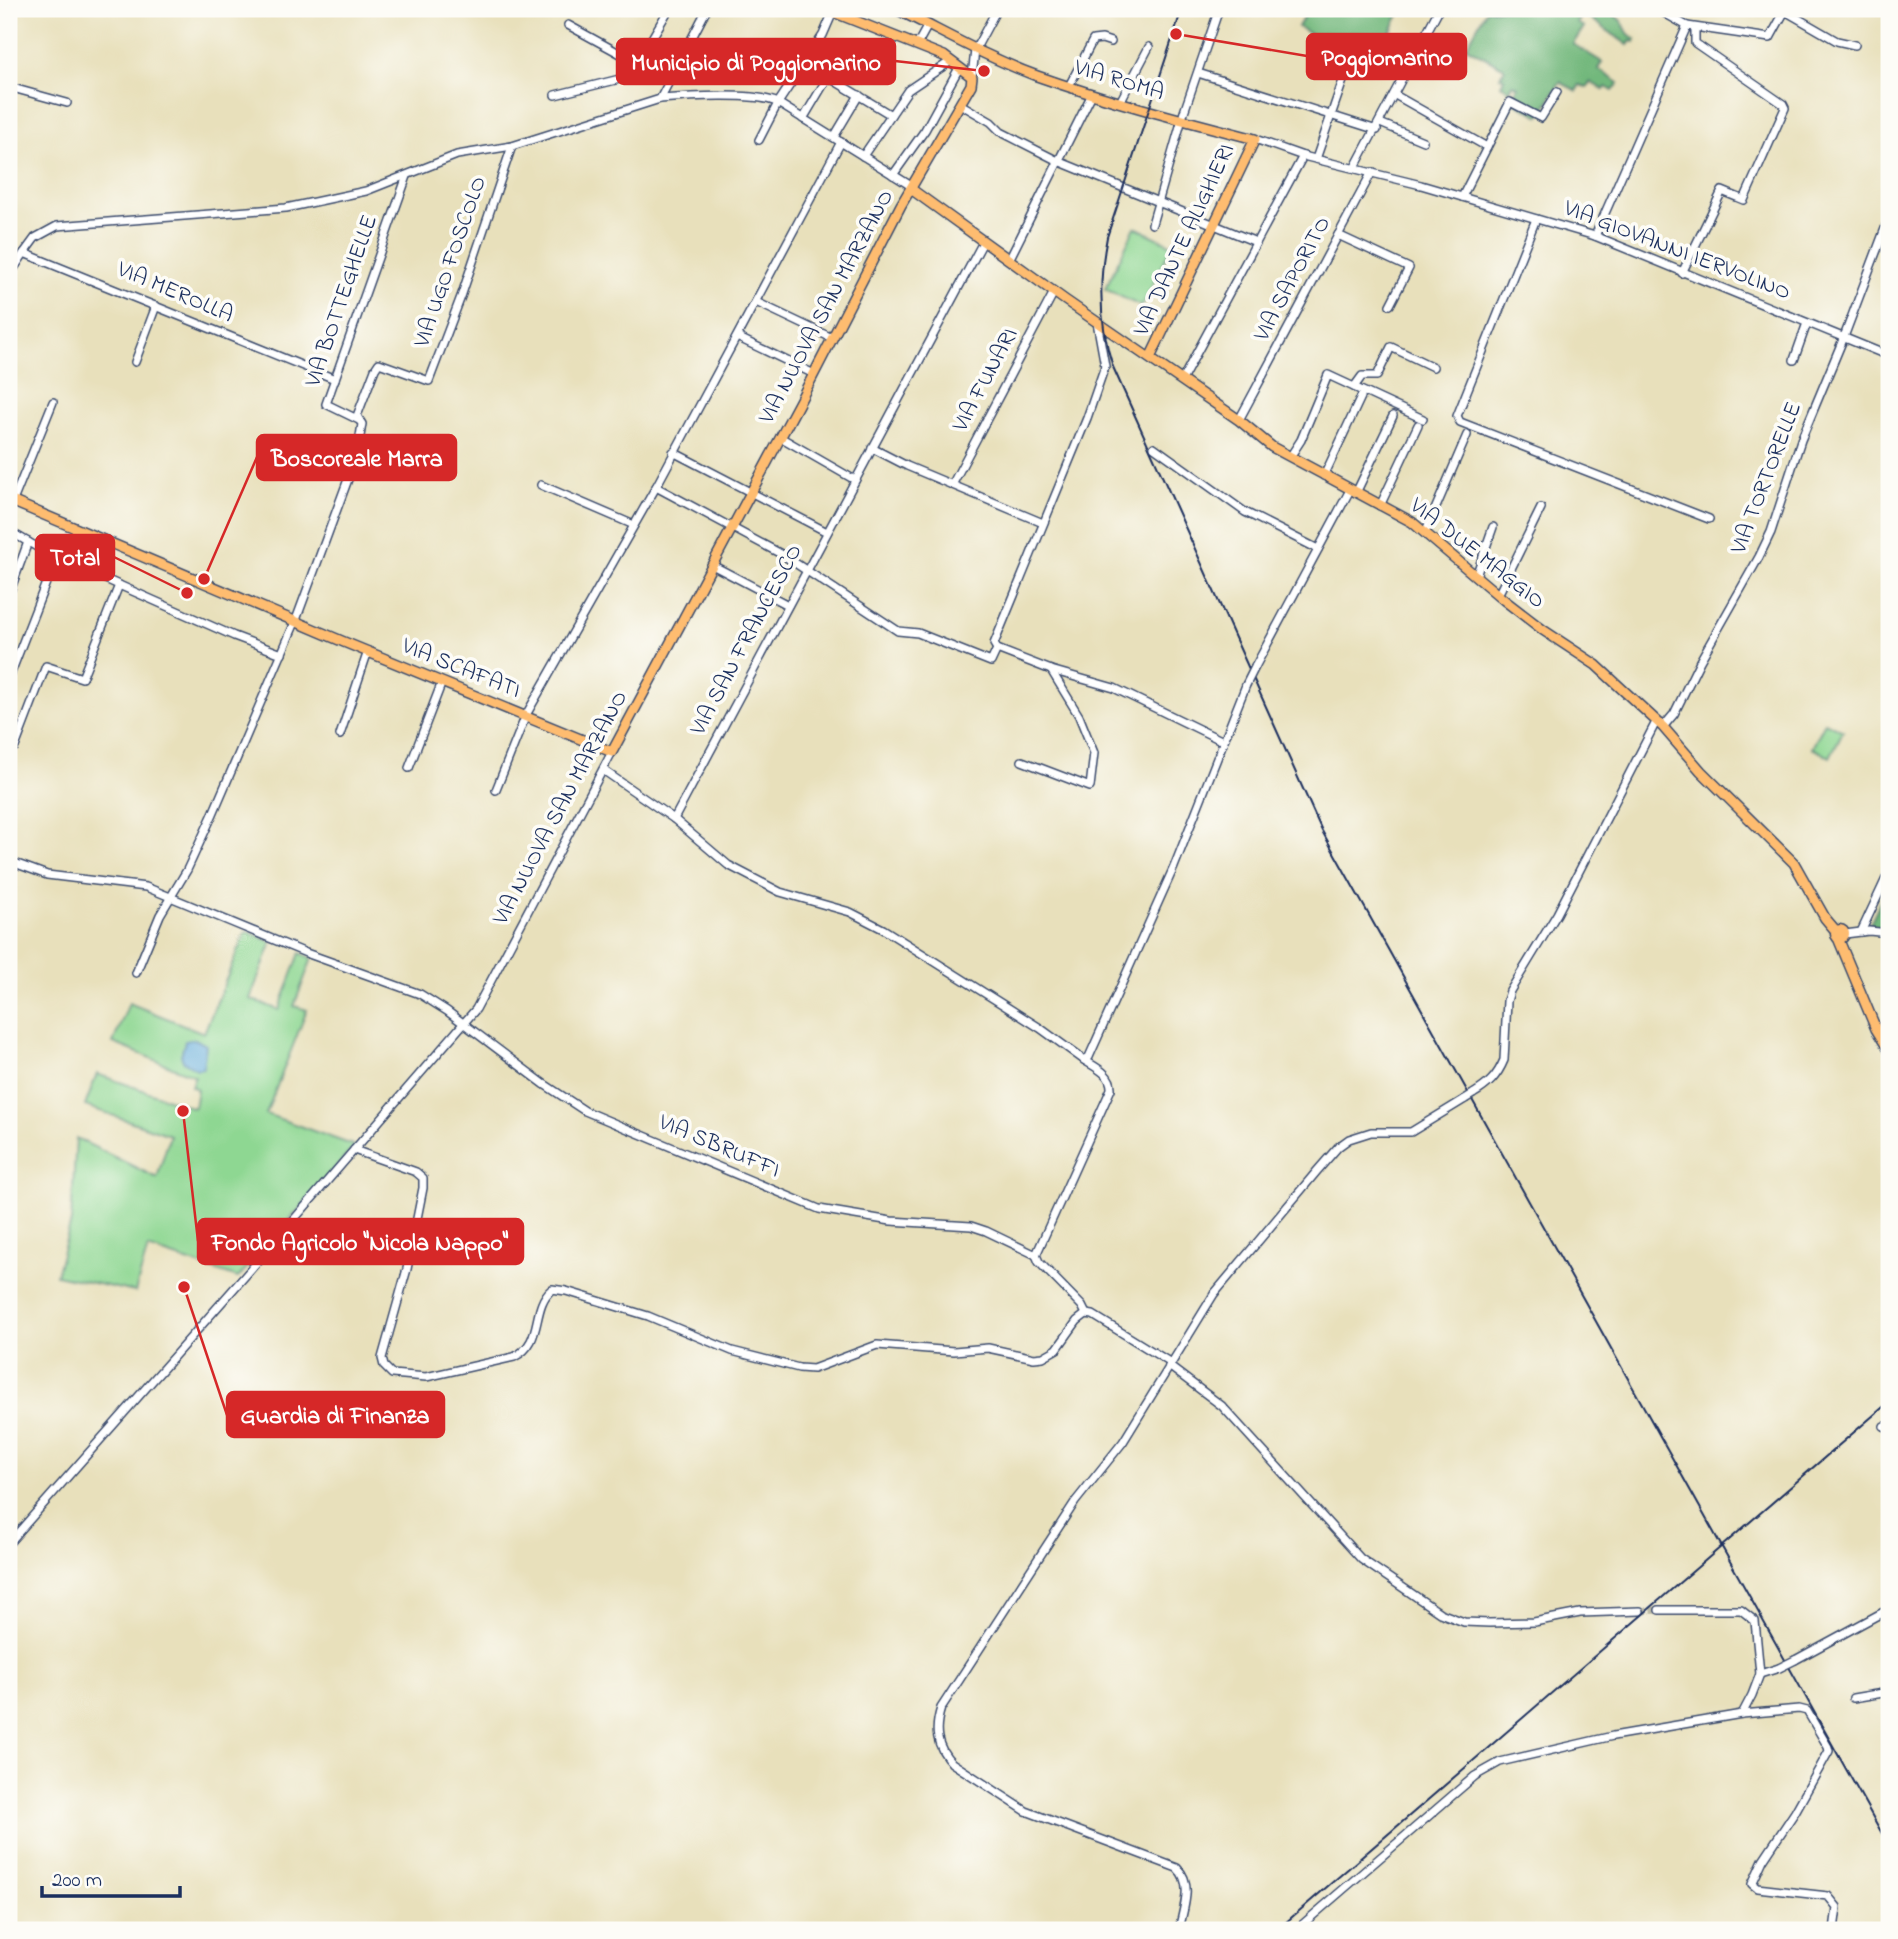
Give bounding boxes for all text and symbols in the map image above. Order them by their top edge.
callout: Poggiomarino [1307,34,1466,79]
callout: Municipio di Poggiomarino [617,39,895,84]
text: Poggiomarino [1322,42,1453,78]
text: Municipio di Poggiomarino [631,47,881,83]
street label: VIA ROMA [1069,51,1168,110]
street label: VIA DANTE ALIGHIERI [1125,138,1244,343]
street label: VIA UGO FOSCOLO [406,172,496,353]
street label: VIA NUOVA SAN MARZANO [751,184,903,431]
street label: VIA GIOVANNI IERVOLINO [1558,192,1795,310]
street label: VIA BOTTEGHELLE [297,211,387,392]
street label: VIA SAPORITO [1246,211,1340,348]
street label: VIA MEROLLA [111,253,238,332]
street label: VIA FUNARI [944,322,1027,439]
street label: VIA TORTORELLE [1723,397,1811,560]
callout: Boscoreale Marra [257,435,456,480]
text: Boscoreale Marra [270,443,443,478]
street label: VIA DUE MAGGIO [1401,490,1552,618]
callout: Total [36,535,114,580]
street label: VIA SAN FRANCESCO [682,539,811,742]
text: Total [50,542,100,577]
street label: VIA SCAFATI [396,630,525,708]
street label: VIA NUOVA SAN MARZANO [485,685,637,932]
street label: VIA SBRUFFI [652,1106,785,1187]
callout: Fondo Agricolo "Nicola Nappo" [198,1219,523,1264]
text: Fondo Agricolo "Nicola Nappo" [211,1227,509,1263]
callout: Guardia di Finanza [227,1392,444,1437]
text: Guardia di Finanza [240,1400,430,1435]
scale bar [42,1855,180,1899]
text: 200 m [52,1866,102,1896]

